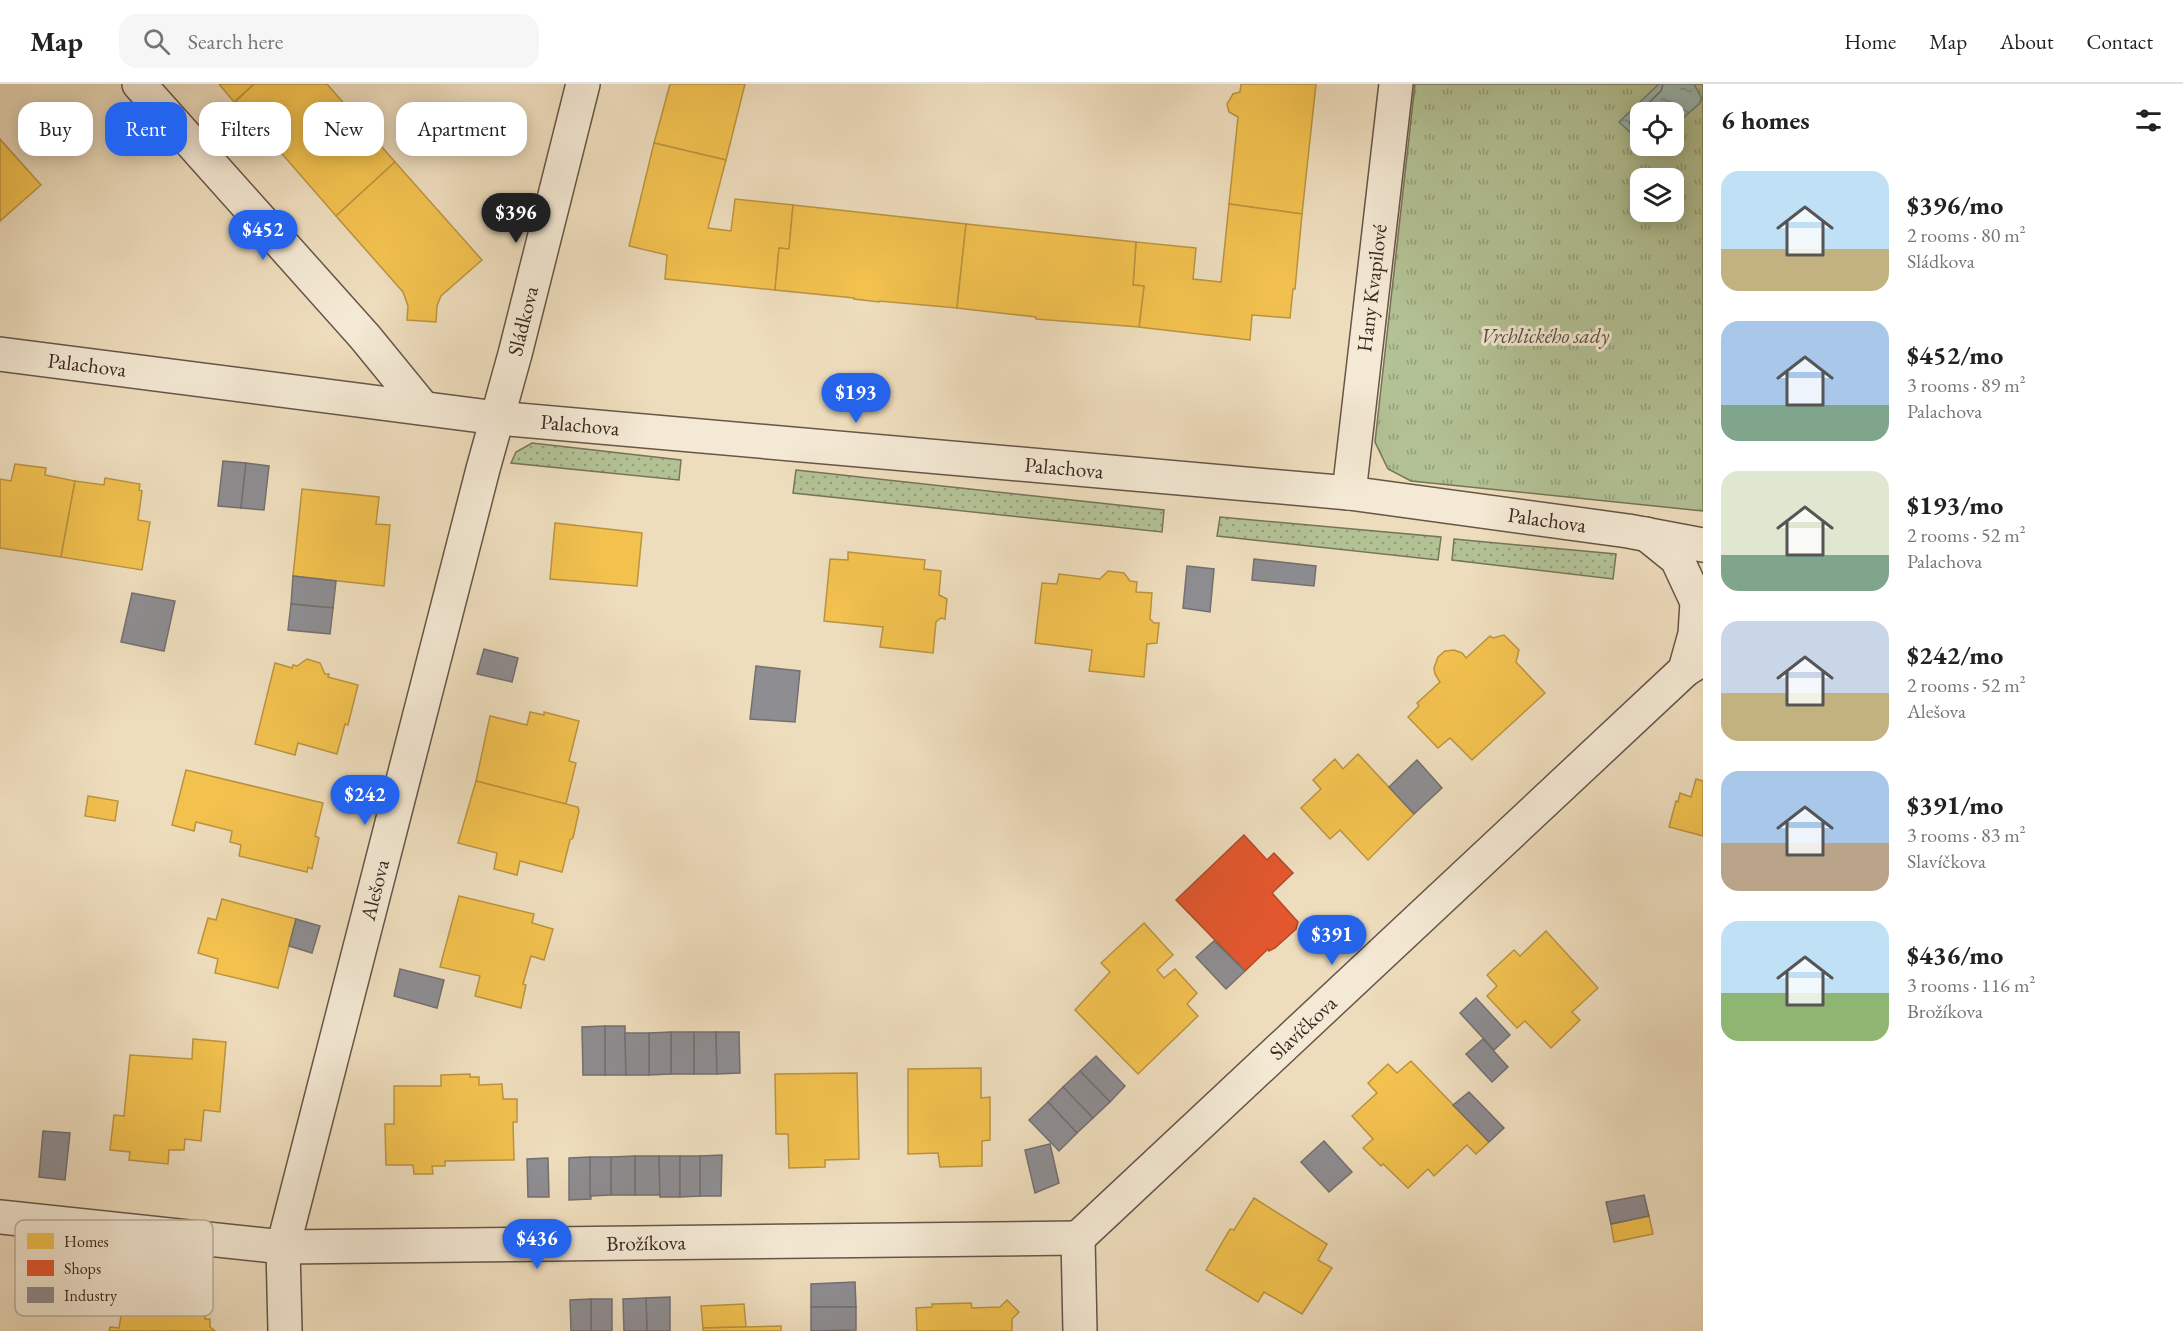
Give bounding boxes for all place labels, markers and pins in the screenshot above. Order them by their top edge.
pin: $396 [480,193,552,244]
pin: $452 [227,210,299,261]
pin: $193 [820,373,892,424]
pin: $242 [329,775,401,826]
pin: $391 [1296,915,1368,966]
pin: $436 [501,1219,573,1270]

